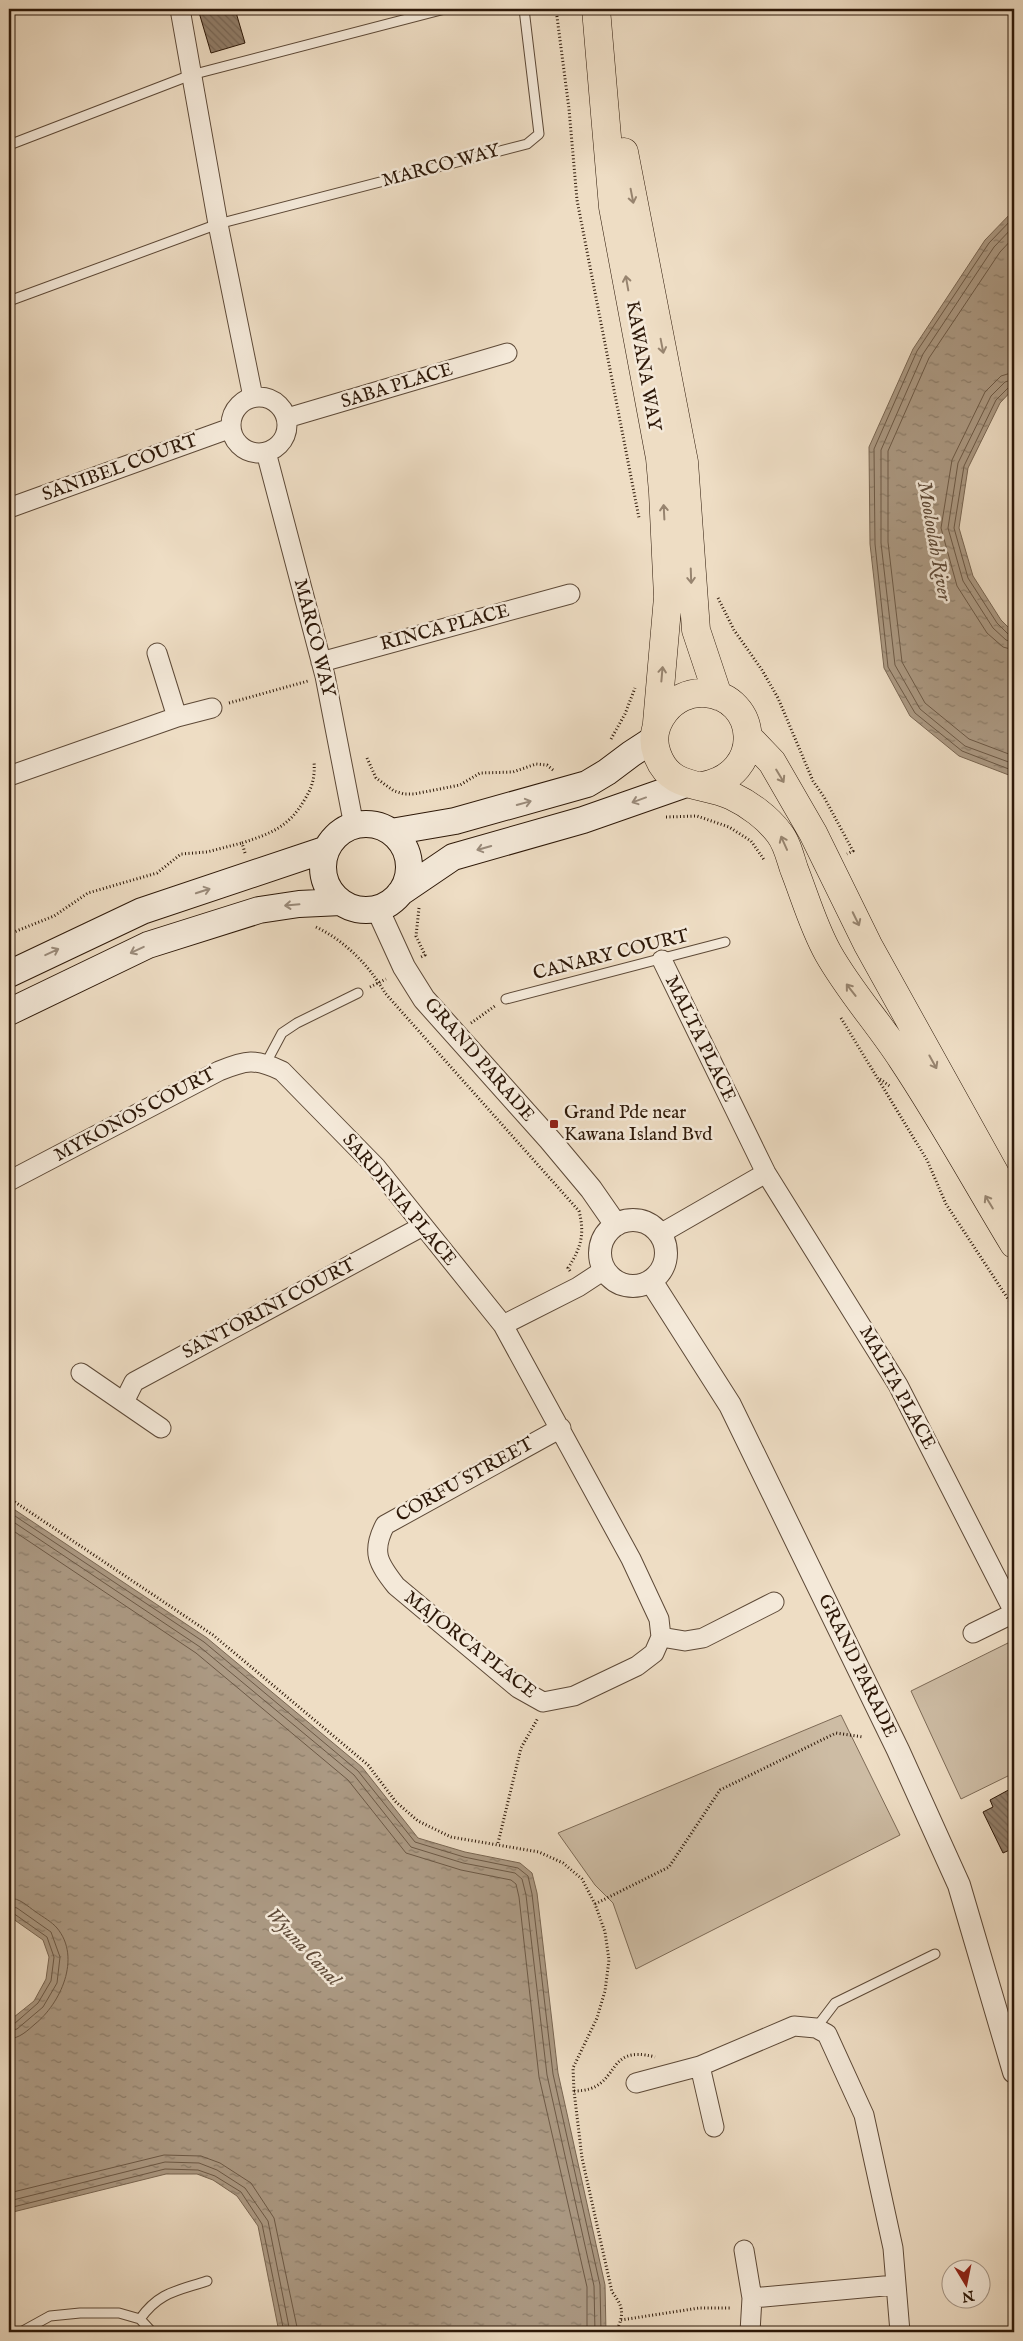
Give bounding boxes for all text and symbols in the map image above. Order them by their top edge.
street label: MARCO WAY [379,138,504,193]
one-way arrow [628,188,638,204]
one-way arrow [622,275,632,291]
street label: KAWANA WAY [620,299,666,434]
one-way arrow [657,338,667,354]
street label: SABA PLACE [338,358,456,414]
street label: SANIBEL COURT [39,429,201,507]
water label: Mooloolah River [911,479,957,604]
one-way arrow [660,504,669,520]
one-way arrow [687,568,696,584]
street label: MARCO WAY [288,576,341,701]
street label: RINCA PLACE [378,599,512,657]
one-way arrow [657,667,666,683]
one-way arrow [775,768,785,782]
one-way arrow [632,796,648,805]
one-way arrow [515,798,531,807]
one-way arrow [779,836,788,851]
one-way arrow [477,844,493,854]
one-way arrow [195,886,211,896]
one-way arrow [284,900,300,910]
one-way arrow [852,911,861,926]
street label: CANARY COURT [531,924,691,986]
one-way arrow [130,946,145,955]
one-way arrow [45,947,60,957]
street label: MALTA PLACE [659,972,741,1106]
one-way arrow [845,984,856,997]
street label: GRAND PARADE [419,993,539,1127]
one-way arrow [928,1055,938,1069]
street label: MYKONOS COURT [50,1062,220,1168]
place label: Grand Pde near Kawana Island Bvd [564,1101,713,1147]
marker: Grand Pde near Kawana Island Bvd [548,1118,560,1130]
street label: SARDINIA PLACE [337,1129,461,1271]
one-way arrow [984,1196,994,1210]
street label: SANTORINI COURT [178,1253,360,1365]
street label: MALTA PLACE [853,1322,941,1454]
street label: CORFU STREET [392,1432,538,1528]
street label: MAJORCA PLACE [399,1586,541,1704]
street label: GRAND PARADE [812,1590,902,1742]
water label: Wyuna Canal [260,1903,347,1993]
north arrow [940,2258,990,2308]
text: N [961,2286,977,2306]

